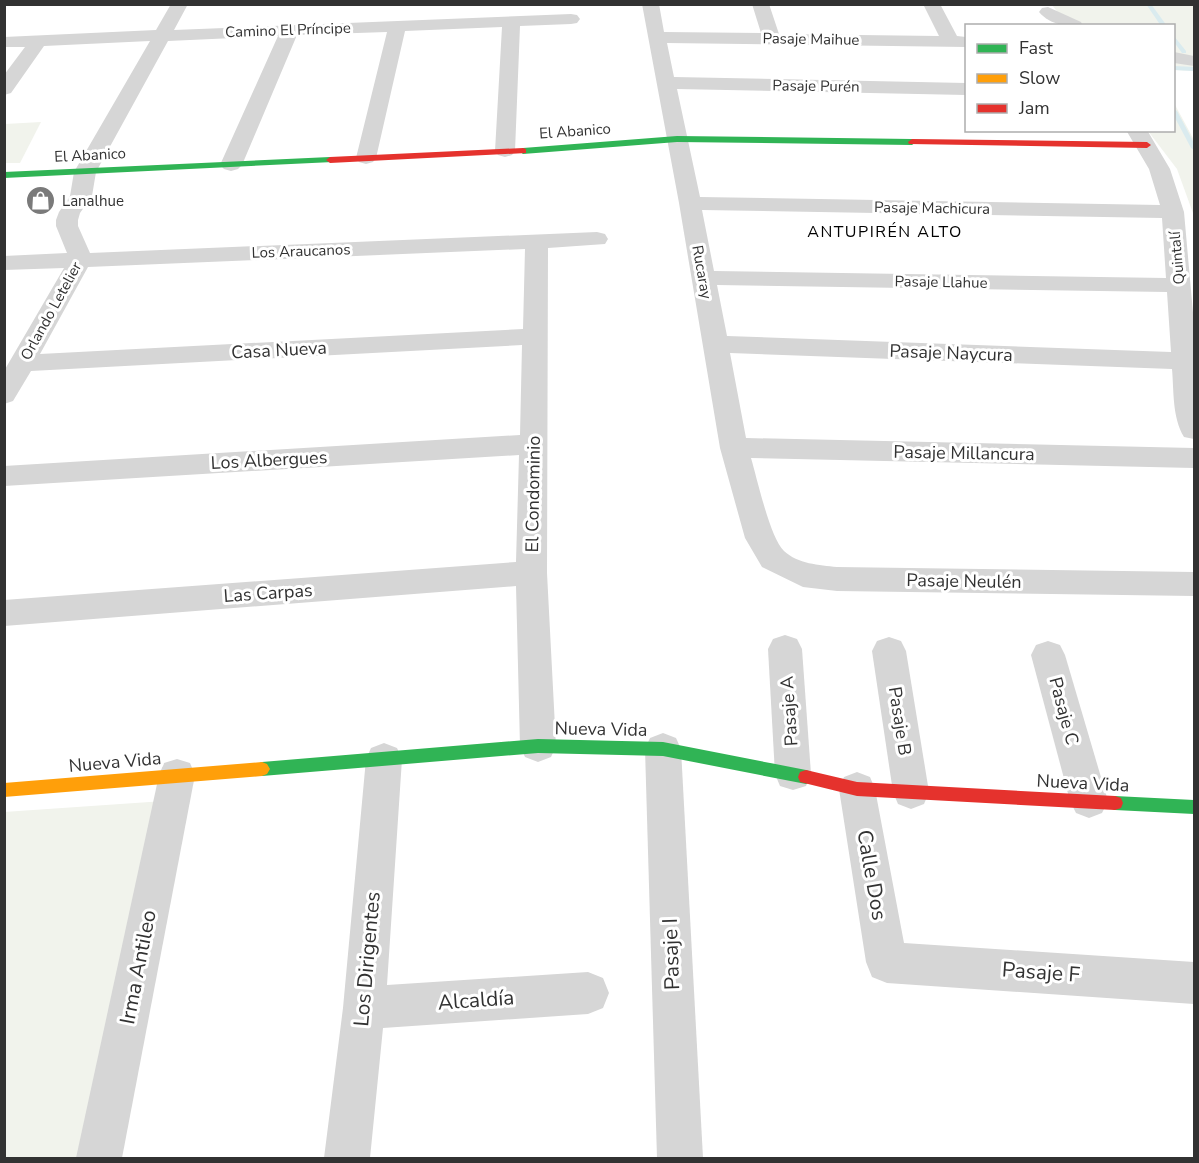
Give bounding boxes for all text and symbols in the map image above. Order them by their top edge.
street label: Camino El Príncipe [225,18,351,42]
legend [965,24,1175,132]
street label: Pasaje Maihue [762,28,860,50]
text: Fast [1019,36,1054,60]
text: Slow [1019,66,1060,90]
street label: Pasaje Purén [772,75,860,97]
text: Jam [1018,96,1050,120]
street label: El Abanico [538,119,612,143]
street label: El Abanico [54,143,126,167]
shop icon: Lanalhue [25,185,57,217]
place label: Lanalhue [62,191,124,211]
street label: Pasaje Machicura [874,197,990,219]
district label: ANTUPIRÉN ALTO [807,221,963,243]
street label: Quintalí [1165,229,1189,285]
street label: Los Araucanos [251,239,351,263]
street label: Rucaray [687,244,717,301]
street label: Orlando Letelier [16,258,87,364]
street label: Pasaje Llahue [894,271,988,293]
street label: Casa Nueva [231,336,327,364]
street label: Pasaje Naycura [889,339,1013,367]
street label: El Condominio [520,435,546,553]
street label: Pasaje Millancura [893,440,1035,466]
street label: Los Albergues [210,445,328,475]
street label: Pasaje Neulén [906,568,1022,594]
street label: Las Carpas [223,578,313,608]
street label: Pasaje C [1043,674,1085,748]
street label: Pasaje A [775,675,803,747]
street label: Pasaje B [883,685,917,757]
street label: Nueva Vida [554,716,648,742]
street label: Nueva Vida [68,746,162,778]
street label: Nueva Vida [1036,769,1130,797]
street label: Calle Dos [850,828,894,922]
street label: Los Dirigentes [347,890,387,1028]
street label: Irma Antileo [113,907,163,1027]
street label: Pasaje I [656,918,686,990]
street label: Pasaje F [1001,955,1081,989]
street label: Alcaldía [437,983,515,1017]

